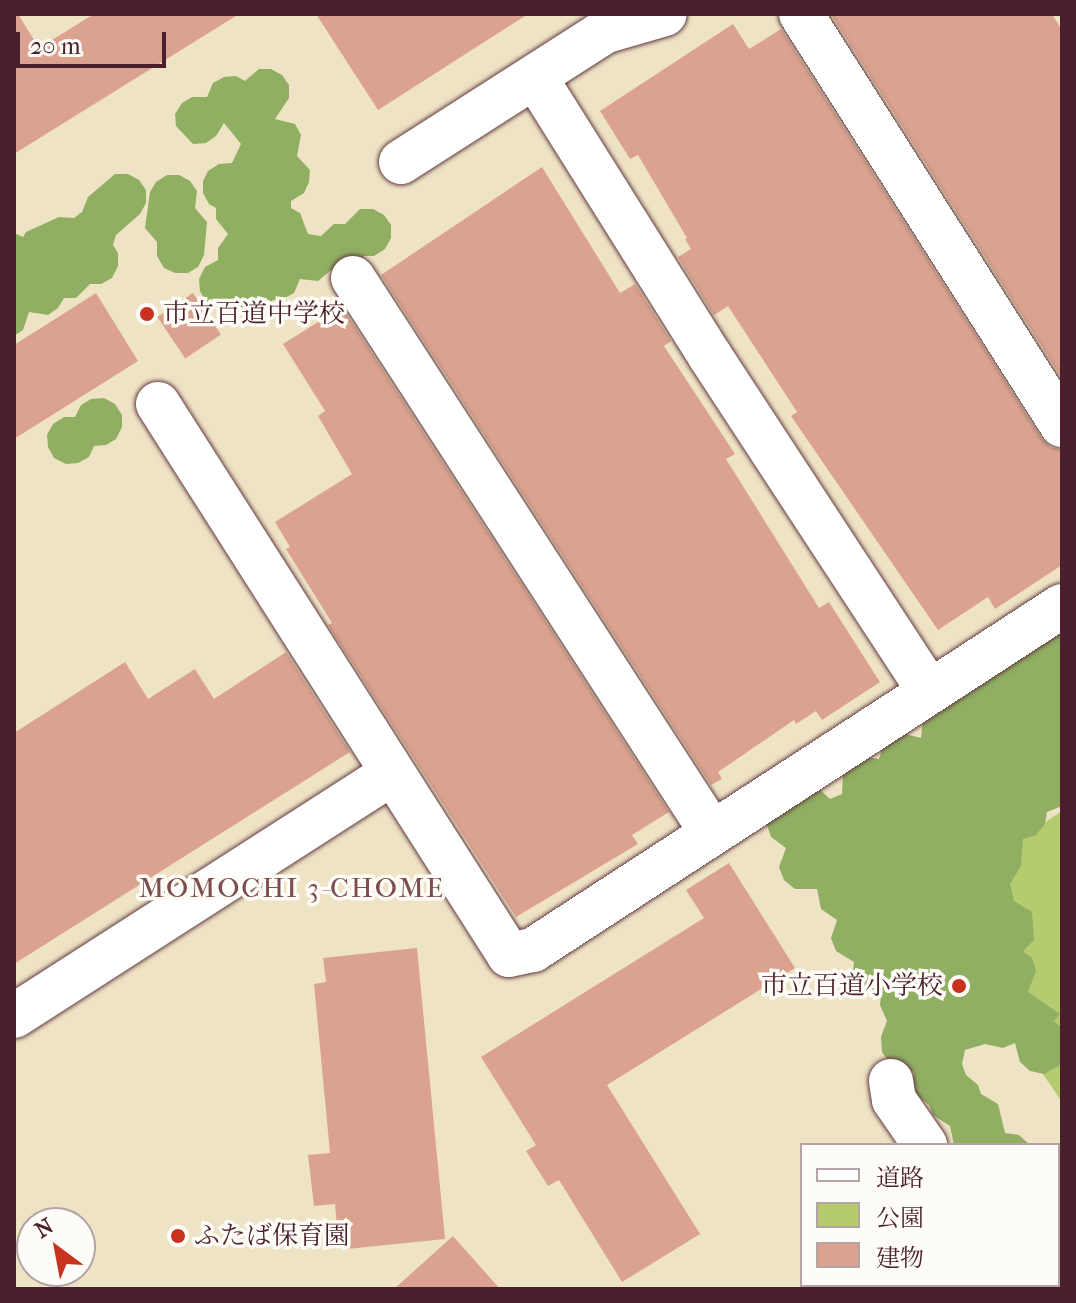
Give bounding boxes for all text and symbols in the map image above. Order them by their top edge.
scale bar [20,16,170,66]
text: 20 m [30,32,81,60]
place label: 市立百道中学校 [163,298,345,330]
marker: 市立百道中学校 [138,305,156,323]
district label: MOMOCHI 3-CHOME [139,871,445,905]
place label: 市立百道小学校 [761,970,943,1002]
marker: 市立百道小学校 [950,977,968,995]
legend [800,1143,1060,1287]
text: 道路 [876,1164,924,1192]
text: 公園 [876,1204,924,1232]
north arrow [16,1207,96,1287]
text: N [30,1213,58,1244]
place label: ふたば保育園 [194,1220,350,1252]
marker: ふたば保育園 [169,1227,187,1245]
text: 建物 [876,1244,924,1272]

